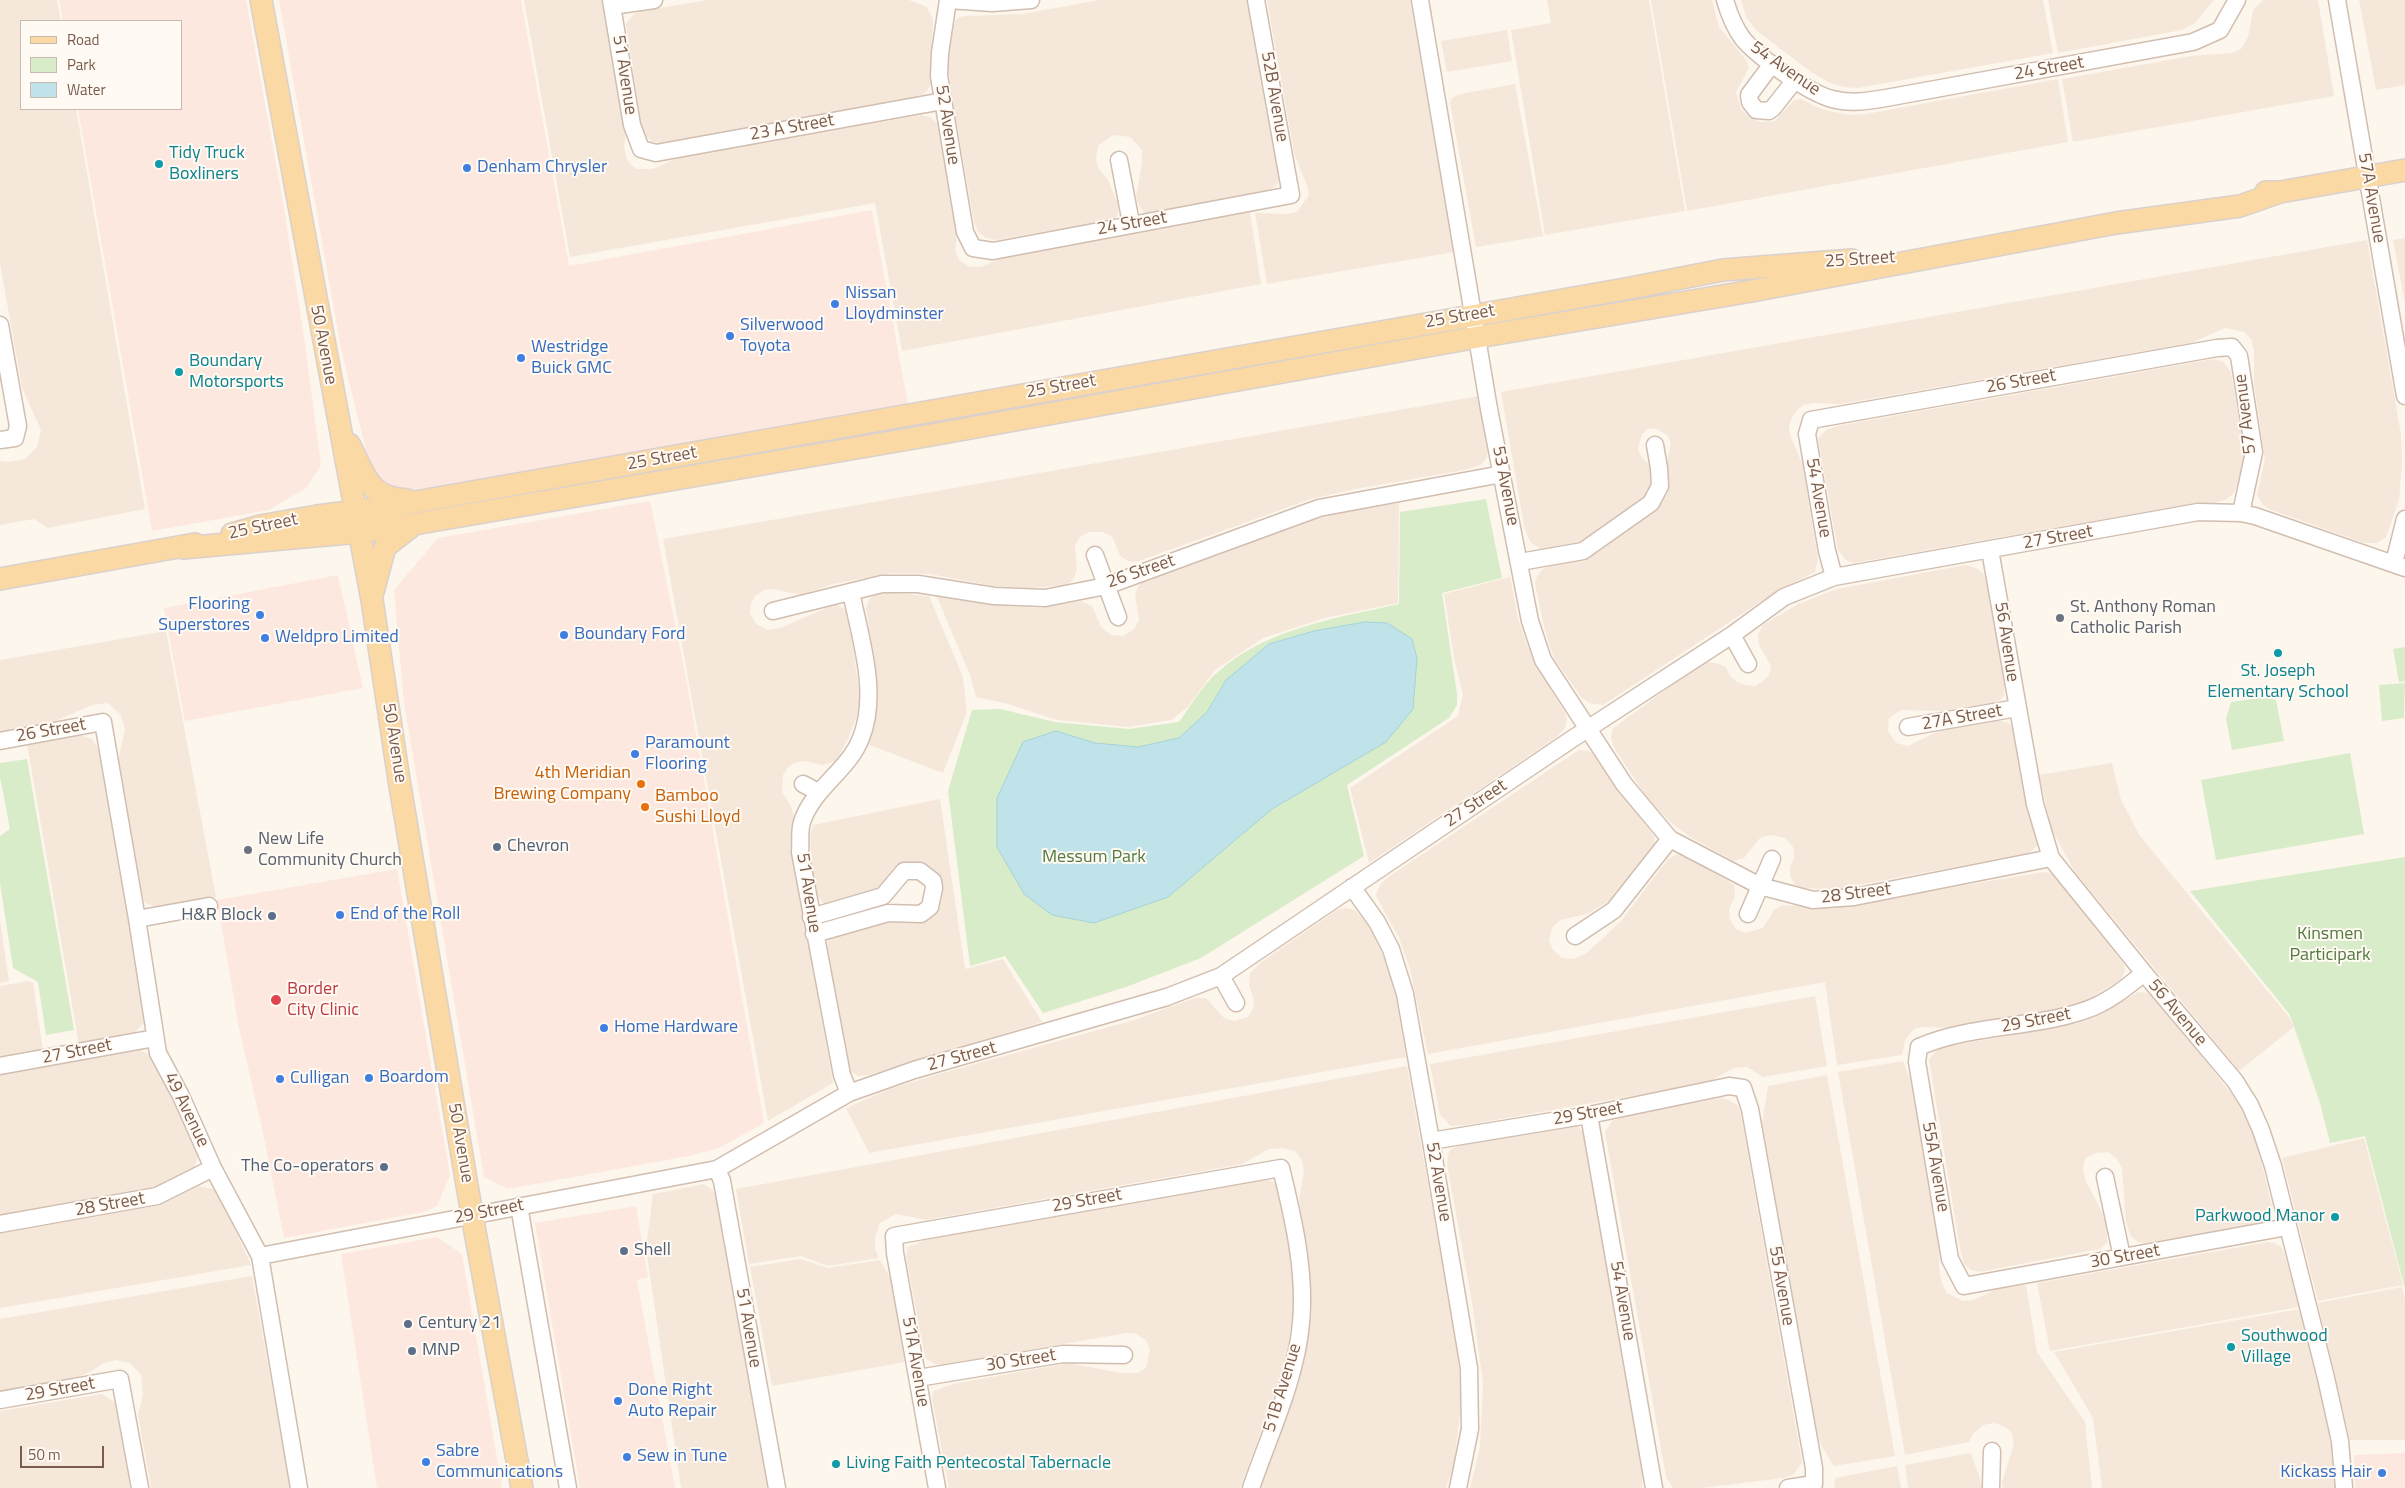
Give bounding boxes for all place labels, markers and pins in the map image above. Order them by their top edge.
place label: Tidy Truck Boxliners [169,143,245,186]
place label: Denham Chrysler [477,157,607,179]
marker: Tidy Truck Boxliners [153,158,165,170]
marker: Denham Chrysler [461,162,473,174]
place label: Nissan Lloydminster [845,283,944,326]
marker: Nissan Lloydminster [829,298,841,310]
place label: Silverwood Toyota [740,315,824,358]
marker: Silverwood Toyota [724,330,736,342]
place label: Westridge Buick GMC [531,337,612,379]
place label: Boundary Motorsports [189,351,284,394]
marker: Westridge Buick GMC [515,352,527,364]
marker: Boundary Motorsports [173,366,185,378]
place label: Flooring Superstores [158,594,250,636]
place label: St. Anthony Roman Catholic Parish [2070,597,2216,640]
marker: Flooring Superstores [254,609,266,621]
marker: St. Anthony Roman Catholic Parish [2054,612,2066,624]
place label: Boundary Ford [574,624,685,646]
place label: Weldpro Limited [275,627,399,649]
marker: Boundary Ford [558,629,570,641]
marker: Weldpro Limited [259,632,271,644]
marker: St. Joseph Elementary School [2272,647,2284,659]
place label: St. Joseph Elementary School [2207,661,2349,704]
place label: Paramount Flooring [645,733,730,776]
marker: Paramount Flooring [629,748,641,760]
place label: 4th Meridian Brewing Company [493,763,631,806]
marker: 4th Meridian Brewing Company [635,778,647,790]
place label: Bamboo Sushi Lloyd [655,786,740,829]
marker: Bamboo Sushi Lloyd [639,801,651,813]
place label: New Life Community Church [258,829,402,872]
place label: Chevron [507,836,569,858]
marker: Chevron [491,841,503,853]
marker: New Life Community Church [242,844,254,856]
place label: End of the Roll [350,904,460,926]
place label: H&R Block [181,905,262,927]
marker: End of the Roll [334,909,346,921]
marker: H&R Block [266,910,278,922]
place label: Border City Clinic [287,979,359,1022]
marker: Border City Clinic [269,993,283,1007]
place label: Home Hardware [614,1017,738,1039]
marker: Home Hardware [598,1022,610,1034]
place label: Boardom [379,1067,449,1089]
place label: Culligan [290,1068,349,1090]
marker: Boardom [363,1072,375,1084]
marker: Culligan [274,1073,286,1085]
place label: The Co-operators [241,1156,374,1178]
marker: The Co-operators [378,1161,390,1173]
place label: Parkwood Manor [2195,1206,2325,1228]
marker: Parkwood Manor [2329,1211,2341,1223]
place label: Shell [634,1240,671,1262]
marker: Shell [618,1245,630,1257]
place label: Century 21 [418,1313,501,1335]
marker: Century 21 [402,1318,414,1330]
place label: Southwood Village [2241,1326,2328,1368]
place label: MNP [422,1340,460,1362]
marker: Southwood Village [2225,1341,2237,1353]
marker: MNP [406,1345,418,1357]
place label: Done Right Auto Repair [628,1380,717,1422]
marker: Done Right Auto Repair [612,1395,624,1407]
place label: Sabre Communications [436,1441,563,1484]
place label: Sew in Tune [637,1446,727,1468]
marker: Sew in Tune [621,1451,633,1463]
place label: Living Faith Pentecostal Tabernacle [846,1453,1111,1475]
marker: Sabre Communications [420,1456,432,1468]
marker: Living Faith Pentecostal Tabernacle [830,1458,842,1470]
place label: Kickass Hair [2280,1462,2372,1484]
marker: Kickass Hair [2376,1467,2388,1479]

